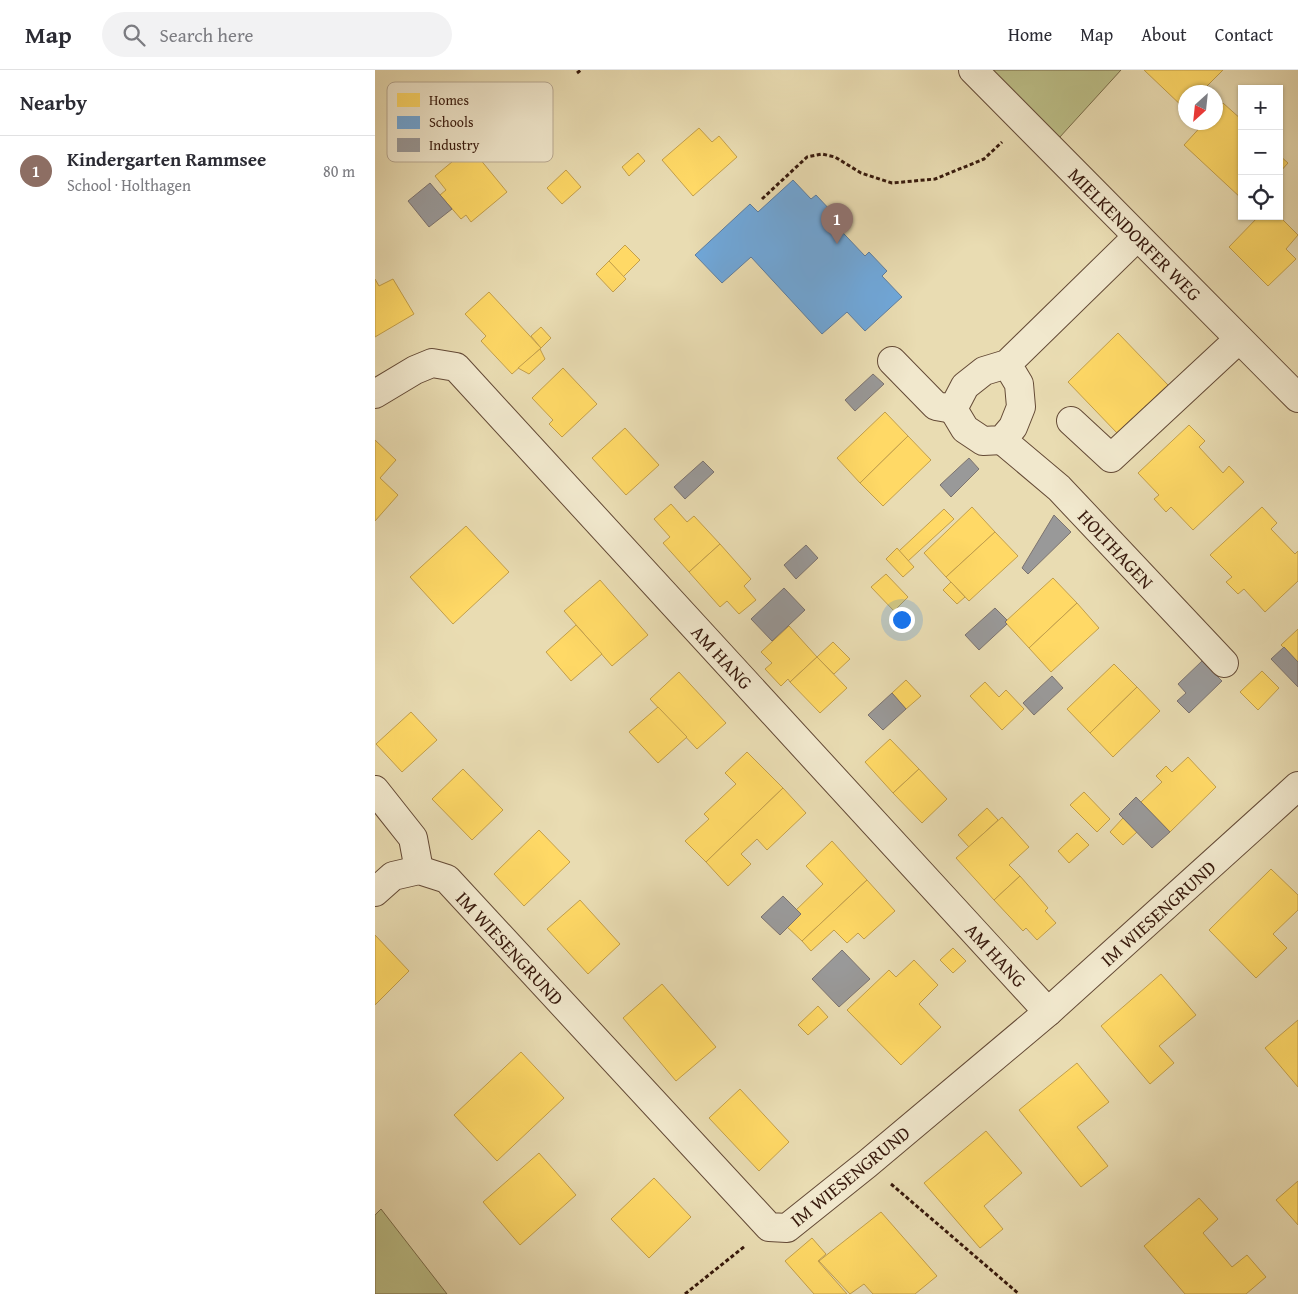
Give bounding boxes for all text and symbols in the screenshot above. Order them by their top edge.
search box [102,12,452,57]
text: Map [25,17,72,52]
icon: search [120,21,148,49]
text: Search here [160,21,253,49]
text: Home [1008,21,1052,48]
text: Map [1080,21,1113,48]
text: About [1141,21,1187,48]
text: Contact [1215,21,1273,48]
legend [387,82,553,162]
north arrow [1178,85,1223,130]
map controls [1238,85,1283,220]
button: + [1238,85,1283,130]
text: Nearby [20,87,87,118]
text: Homes [429,90,469,110]
text: Schools [429,112,473,132]
button: − [1238,130,1283,175]
text: Industry [429,135,479,155]
text: Kindergarten Rammsee [67,145,266,173]
text: 1 [32,159,40,183]
text: 80 m [323,159,355,183]
street label: MIELKENDORFER WEG [1062,161,1208,307]
text: School · Holthagen [67,173,191,197]
button: locate [1238,175,1283,220]
pin: 1 [821,203,853,244]
street label: HOLTHAGEN [1072,503,1160,595]
your location [889,607,915,633]
street label: AM HANG [685,619,759,695]
street label: IM WIESENGRUND [1094,853,1222,973]
street label: IM WIESENGRUND [450,885,570,1011]
street label: AM HANG [959,917,1033,993]
street label: IM WIESENGRUND [784,1119,916,1233]

